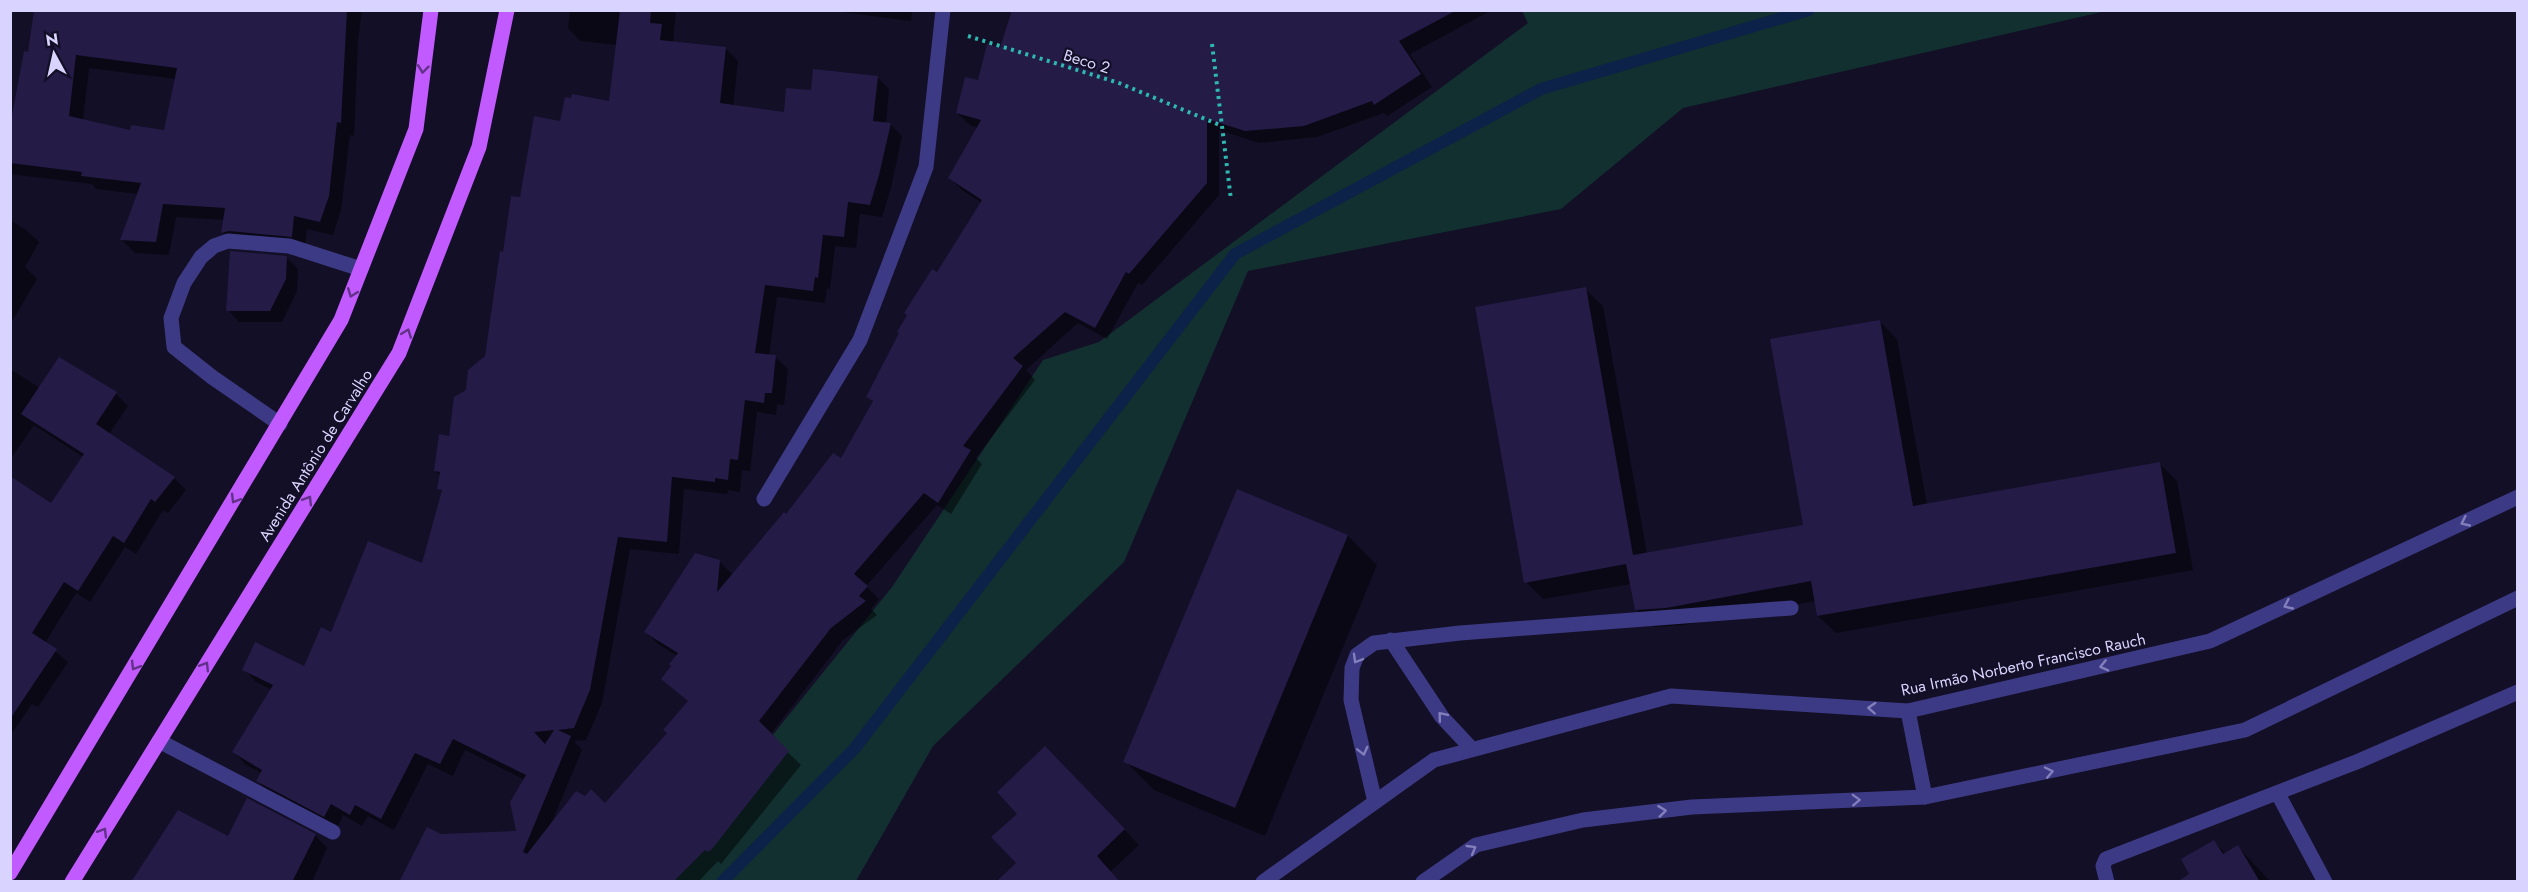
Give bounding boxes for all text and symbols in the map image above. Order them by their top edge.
north arrow [24,24,84,84]
text: N [44,27,60,52]
street label: Beco 2 [1061,44,1113,79]
one-way arrow [418,64,430,73]
one-way arrow [347,287,359,298]
one-way arrow [400,328,413,338]
street label: Avenida Antônio de Carvalho [253,365,378,546]
one-way arrow [231,493,242,503]
one-way arrow [301,496,313,506]
one-way arrow [2460,514,2471,526]
one-way arrow [2284,597,2295,609]
street label: Rua Irmão Norberto Francisco Rauch [1899,627,2148,702]
one-way arrow [1353,653,1364,663]
one-way arrow [2099,658,2109,671]
one-way arrow [130,660,142,670]
one-way arrow [198,662,210,672]
one-way arrow [1868,702,1877,715]
one-way arrow [1438,712,1449,723]
one-way arrow [1355,745,1368,755]
one-way arrow [2043,766,2053,779]
one-way arrow [1852,794,1861,807]
one-way arrow [1657,805,1666,818]
one-way arrow [96,828,108,838]
one-way arrow [1466,845,1476,856]

